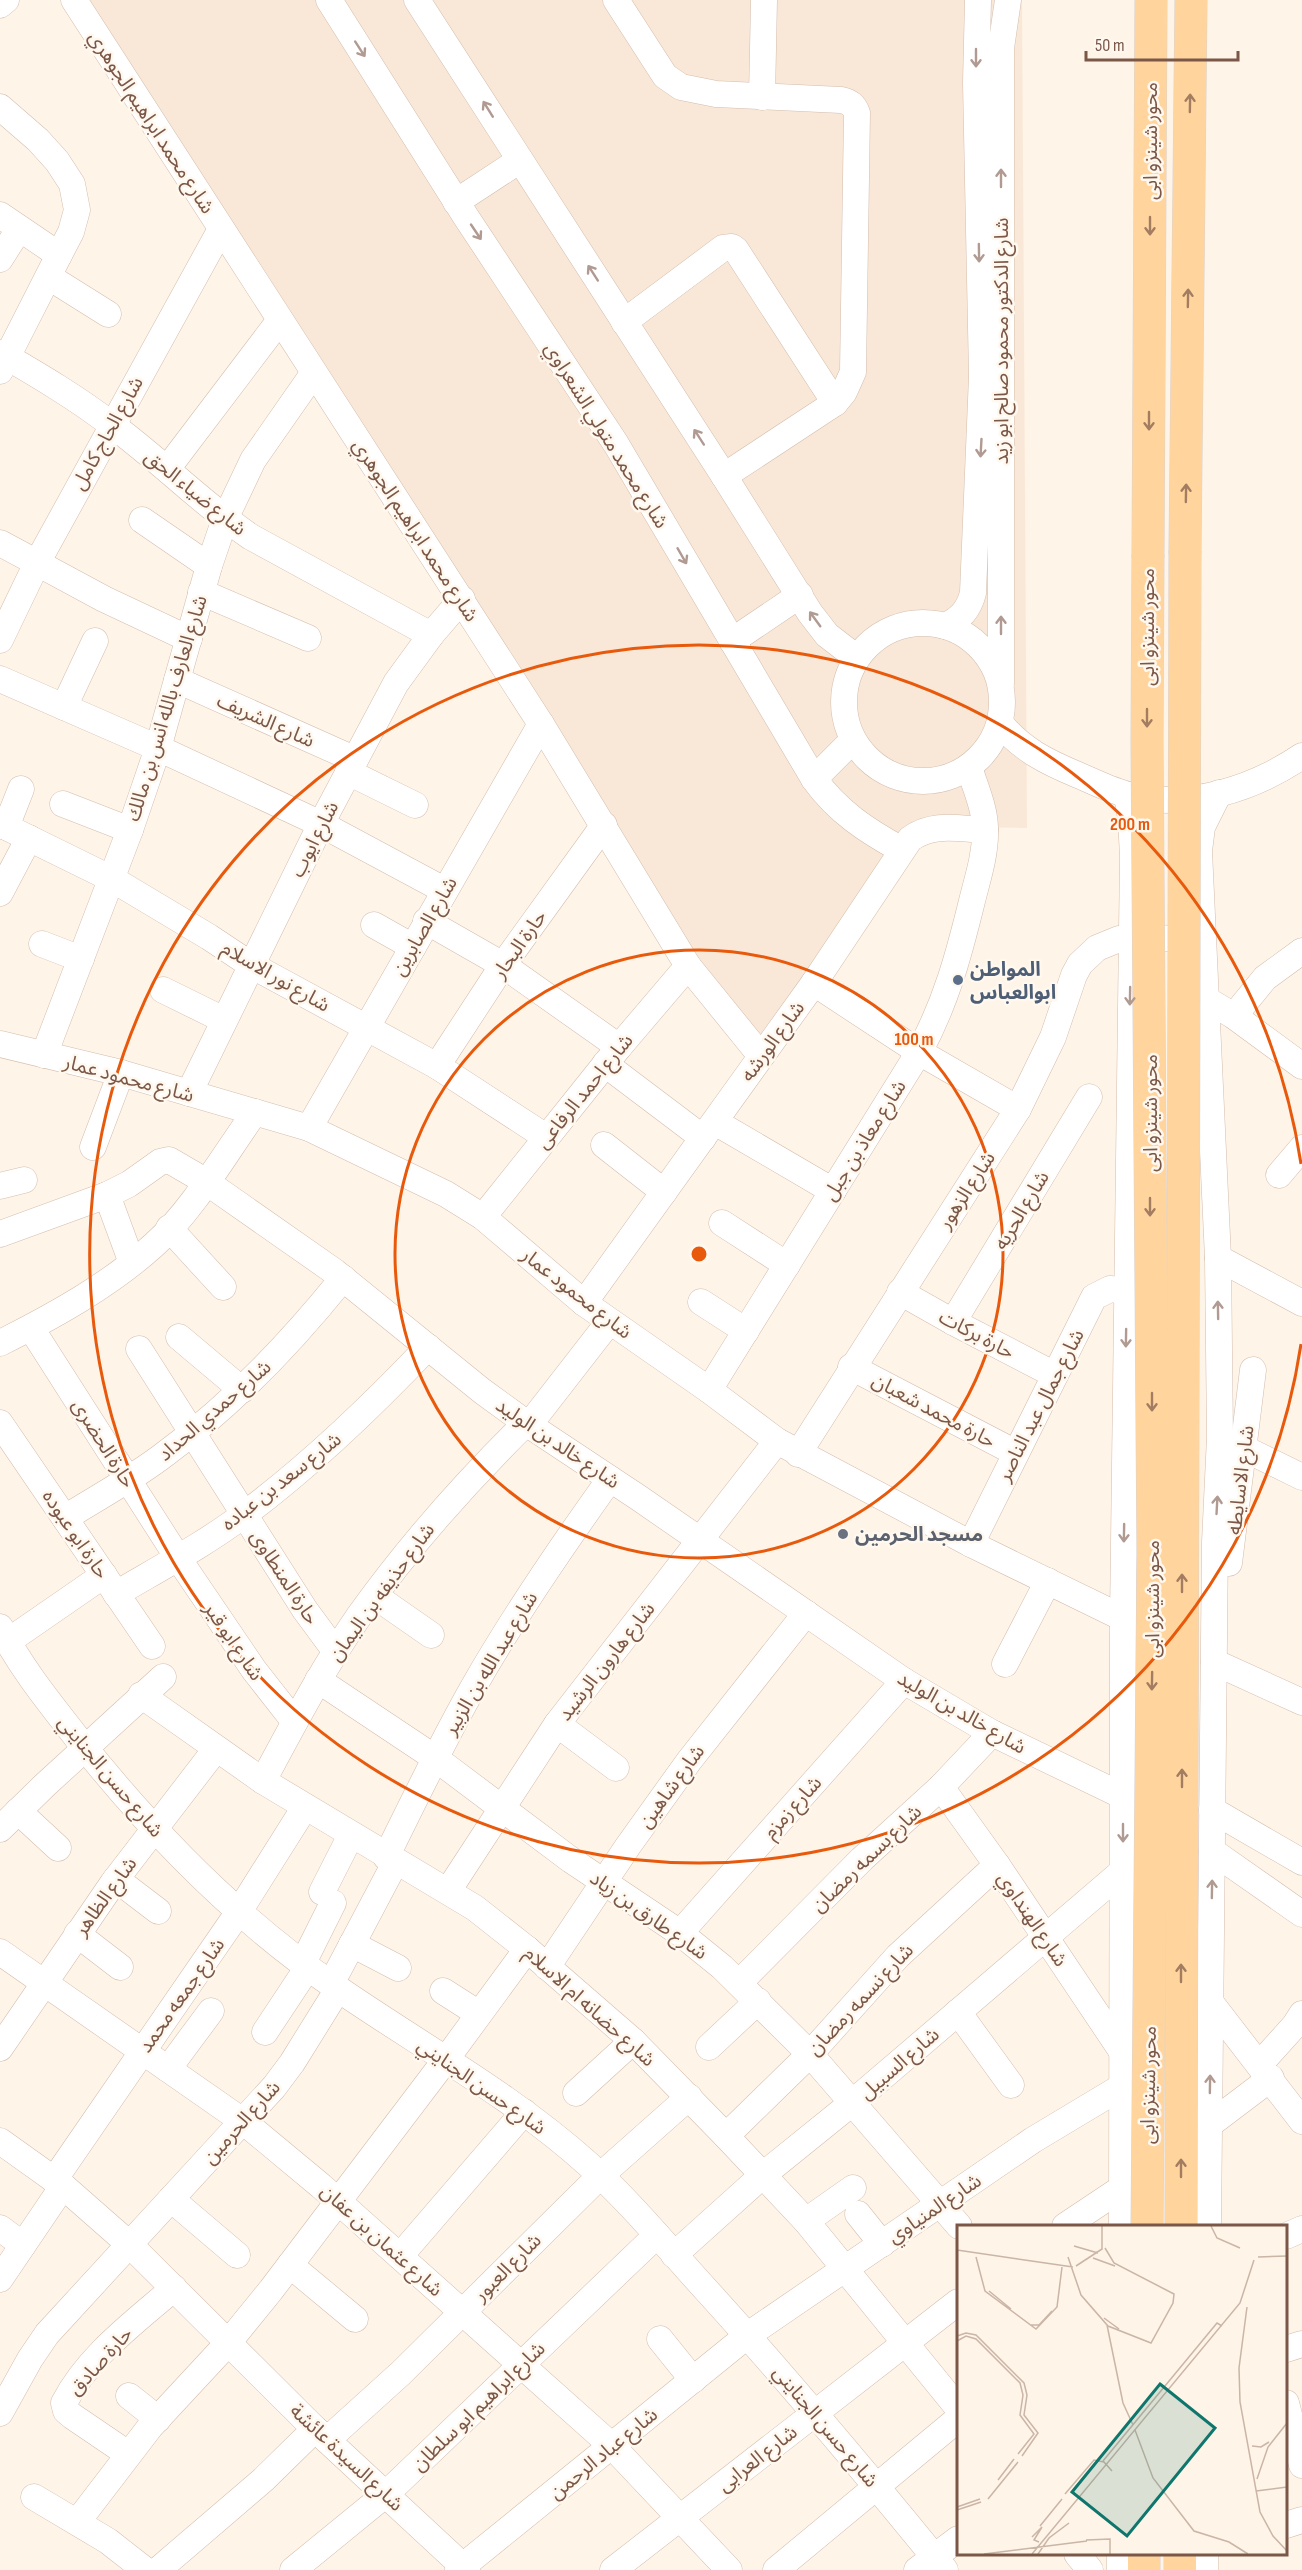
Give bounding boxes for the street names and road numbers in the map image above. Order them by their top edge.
street label: شارع محمد ابراهيم الجوهري [81,27,219,220]
street label: محور شينزو ابى [1139,82,1163,200]
street label: شارع الدكتور محمود صالح ابو زيد [990,218,1016,464]
street label: شارع محمد متولي الشعراوي [537,338,673,534]
street label: شارع الحاج كامل [67,373,151,495]
street label: شارع محمد ابراهيم الجوهري [345,435,483,628]
street label: شارع ضياء الحق [138,445,251,543]
street label: محور شينزو ابى [1136,568,1160,686]
street label: شارع العارف بالله انس بن مالك [121,592,215,825]
street label: شارع الشريف [212,689,318,755]
street label: شارع ايوب [286,797,346,882]
street label: شارع الصابرين [387,873,465,981]
street label: حارة البحار [487,906,552,984]
street label: شارع نور الاسلام [216,936,334,1019]
street label: شارع الورشه [736,997,812,1088]
street label: شارع احمد الرفاعى [531,1029,640,1155]
street label: شارع محمود عمار [59,1050,197,1110]
street label: محور شينزو ابى [1139,1054,1163,1172]
street label: شارع معاذ بن جبل [818,1076,913,1206]
street label: شارع الزهور [932,1147,1002,1236]
street label: شارع الحريه [989,1167,1056,1255]
street label: شارع محمود عمار [514,1242,637,1346]
street label: حارة بركات [935,1305,1018,1365]
street label: شارع جمال عبد الناصر [992,1325,1091,1487]
street label: شارع حمدي الحداد [153,1355,278,1468]
street label: حارة محمد شعبان [868,1368,999,1454]
street label: شارع خالد بن الوليد [490,1393,624,1496]
street label: حارة الحضرى [66,1395,140,1492]
street label: شارع الاسايطه [1222,1424,1262,1536]
street label: شارع سعد بن عباده [217,1428,348,1538]
street label: حارة ابو عبوده [37,1485,114,1584]
street label: شارع حذيفه بن اليمان [324,1519,442,1668]
street label: حارة المنطاوى [245,1526,324,1629]
street label: محور شينزو ابى [1141,1540,1165,1658]
street label: شارع عبد الله بن الزبير [438,1587,545,1741]
street label: شارع ابو قير [196,1597,268,1686]
street label: شارع هارون الرشيد [553,1598,662,1727]
street label: شارع خالد بن الوليد [892,1666,1030,1761]
street label: شارع حسن الجنايني [50,1711,168,1844]
street label: شارع شاهين [634,1740,712,1834]
street label: شارع زمزم [758,1771,829,1845]
street label: شارع بسمه رمضان [806,1800,928,1919]
street label: شارع الظاهر [69,1853,144,1943]
street label: شارع طارق بن زياد [584,1866,712,1967]
street label: شارع الهنداوي [990,1868,1073,1973]
street label: شارع جمعه محمد [133,1934,232,2059]
street label: شارع نسمه رمضان [803,1939,920,2062]
street label: شارع حضانه ام الاسلام [517,1941,660,2073]
street label: شارع السبيل [855,2023,946,2106]
street label: محور شينزو ابى [1136,2026,1162,2144]
street label: شارع حسن الجنايني [411,2033,550,2142]
street label: شارع الحرمين [198,2076,287,2171]
street label: شارع المنياوي [883,2169,988,2251]
street label: شارع عثمان بن عفان [314,2179,448,2304]
street label: شارع العبور [468,2229,548,2309]
street label: حارة صادق [64,2322,138,2401]
street label: شارع ابراهيم ابو سلطان [407,2337,552,2478]
street label: شارع حسن الجنايني [765,2361,883,2494]
street label: شارع السيدة عائشة [283,2399,408,2518]
street label: شارع عباد الرحمن [545,2403,664,2506]
street label: شارع العرابى [713,2420,804,2499]

